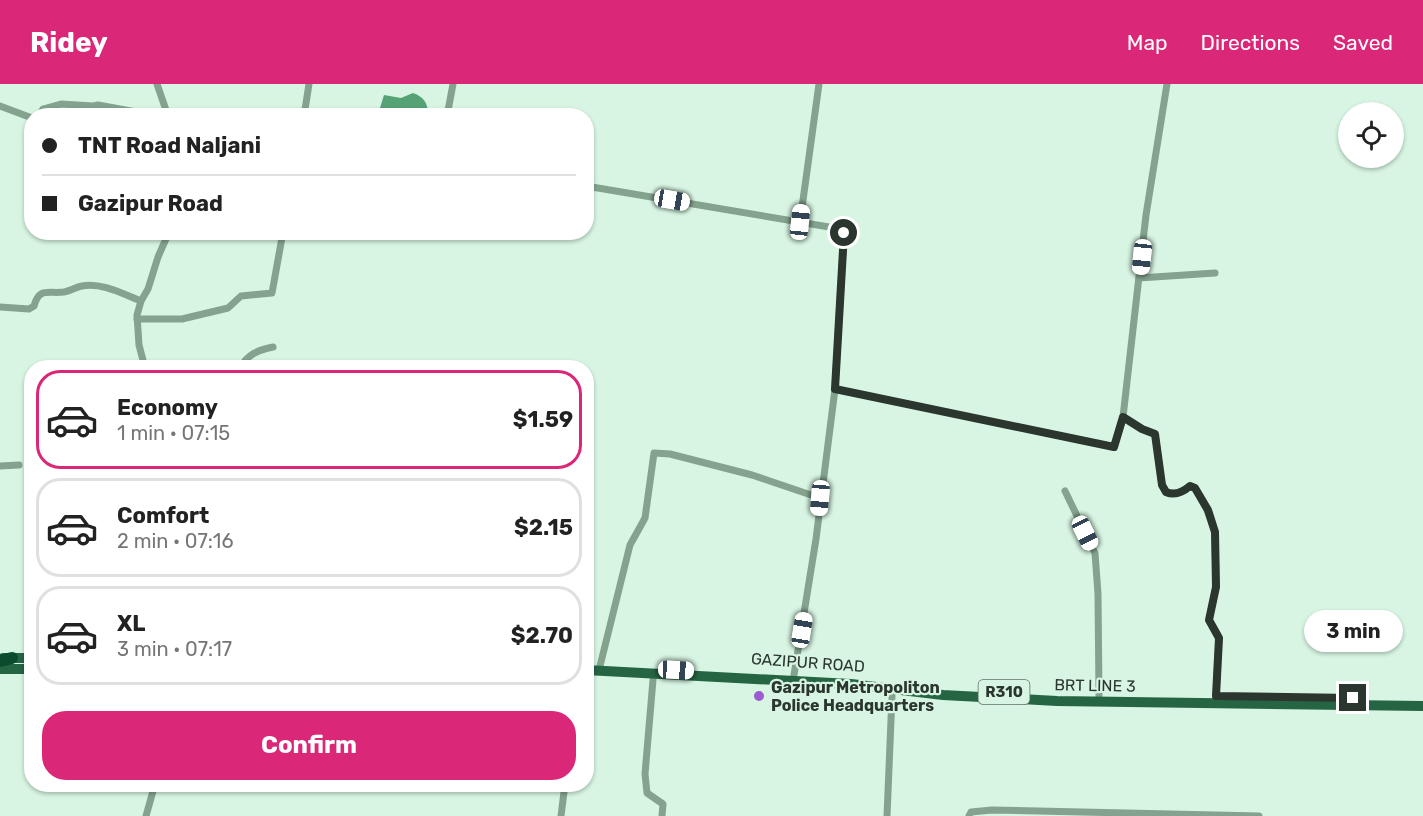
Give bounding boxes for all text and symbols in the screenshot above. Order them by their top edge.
text: Ridey [30,26,108,59]
text: Map [1127,30,1168,55]
text: Directions [1201,30,1300,55]
text: Saved [1333,30,1393,55]
map controls [1338,102,1404,168]
button: locate [1338,102,1404,168]
text: TNT Road Naljani [78,132,261,159]
car [653,188,691,212]
text: Gazipur Road [78,190,223,217]
car [789,203,811,241]
route start [830,219,857,246]
car [1131,238,1153,276]
icon: car [45,393,99,447]
text: Economy [117,394,218,421]
text: $1.59 [513,406,573,433]
text: 1 min · 07:15 [117,421,230,445]
car [809,479,831,517]
icon: car [45,501,99,555]
text: Comfort [117,502,209,529]
car [1069,513,1101,553]
text: $2.15 [514,514,573,541]
text: 2 min · 07:16 [117,529,233,553]
icon: car [45,609,99,663]
text: XL [117,610,145,637]
car [790,611,814,649]
callout: 3 min [1304,611,1402,653]
text: 3 min [1326,619,1381,643]
text: $2.70 [511,622,573,649]
text: 3 min · 07:17 [117,637,232,661]
street label: GAZIPUR ROAD [750,649,866,676]
car [658,660,694,680]
street label: BRT LINE 3 [1054,675,1136,696]
place label: Gazipur Metropoliton Police Headquarters [771,678,940,715]
road number: R310 [978,680,1030,704]
route end [1339,684,1366,711]
marker: Gazipur Metropoliton Police Headquarters [752,689,766,703]
button: Confirm [42,711,576,780]

